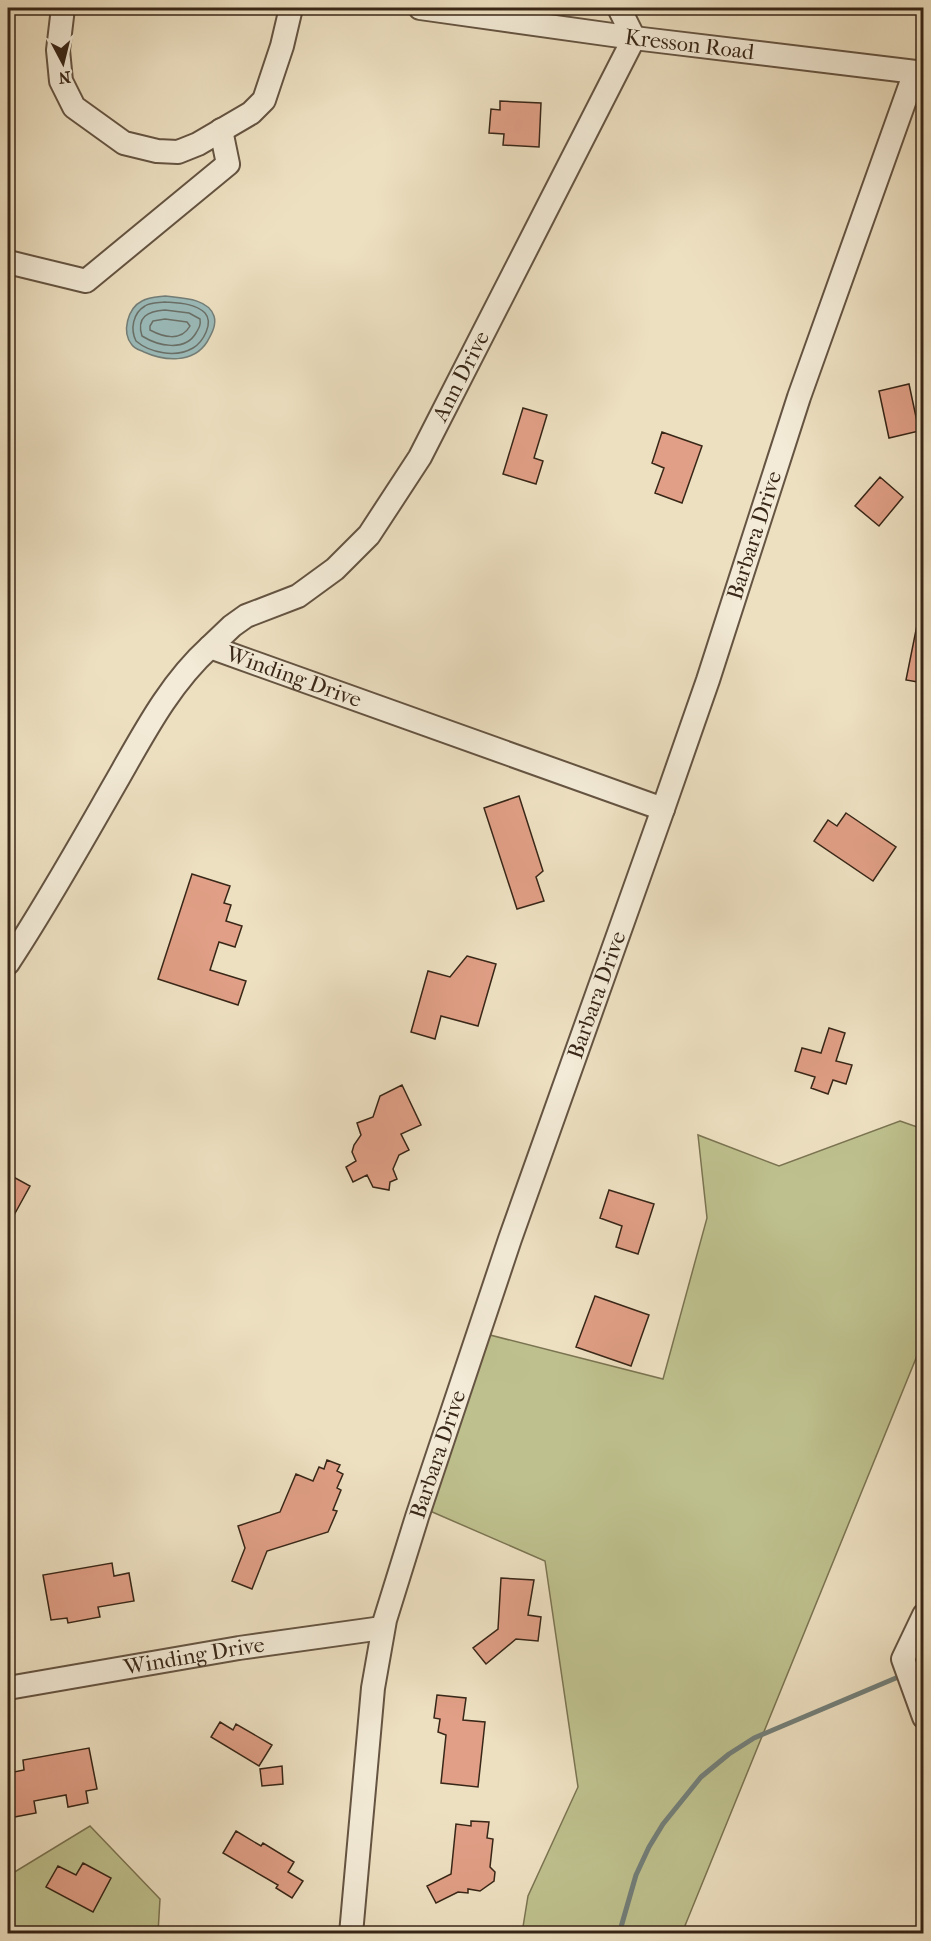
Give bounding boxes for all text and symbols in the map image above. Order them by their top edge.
street label: Kresson Road [623,24,757,66]
north arrow [33,33,93,93]
text: N [57,67,72,88]
street label: Ann Drive [427,327,495,427]
street label: Barbara Drive [722,468,787,603]
street label: Winding Drive [221,640,365,713]
street label: Barbara Drive [562,928,631,1062]
street label: Barbara Drive [404,1387,472,1522]
street label: Winding Drive [121,1632,266,1681]

